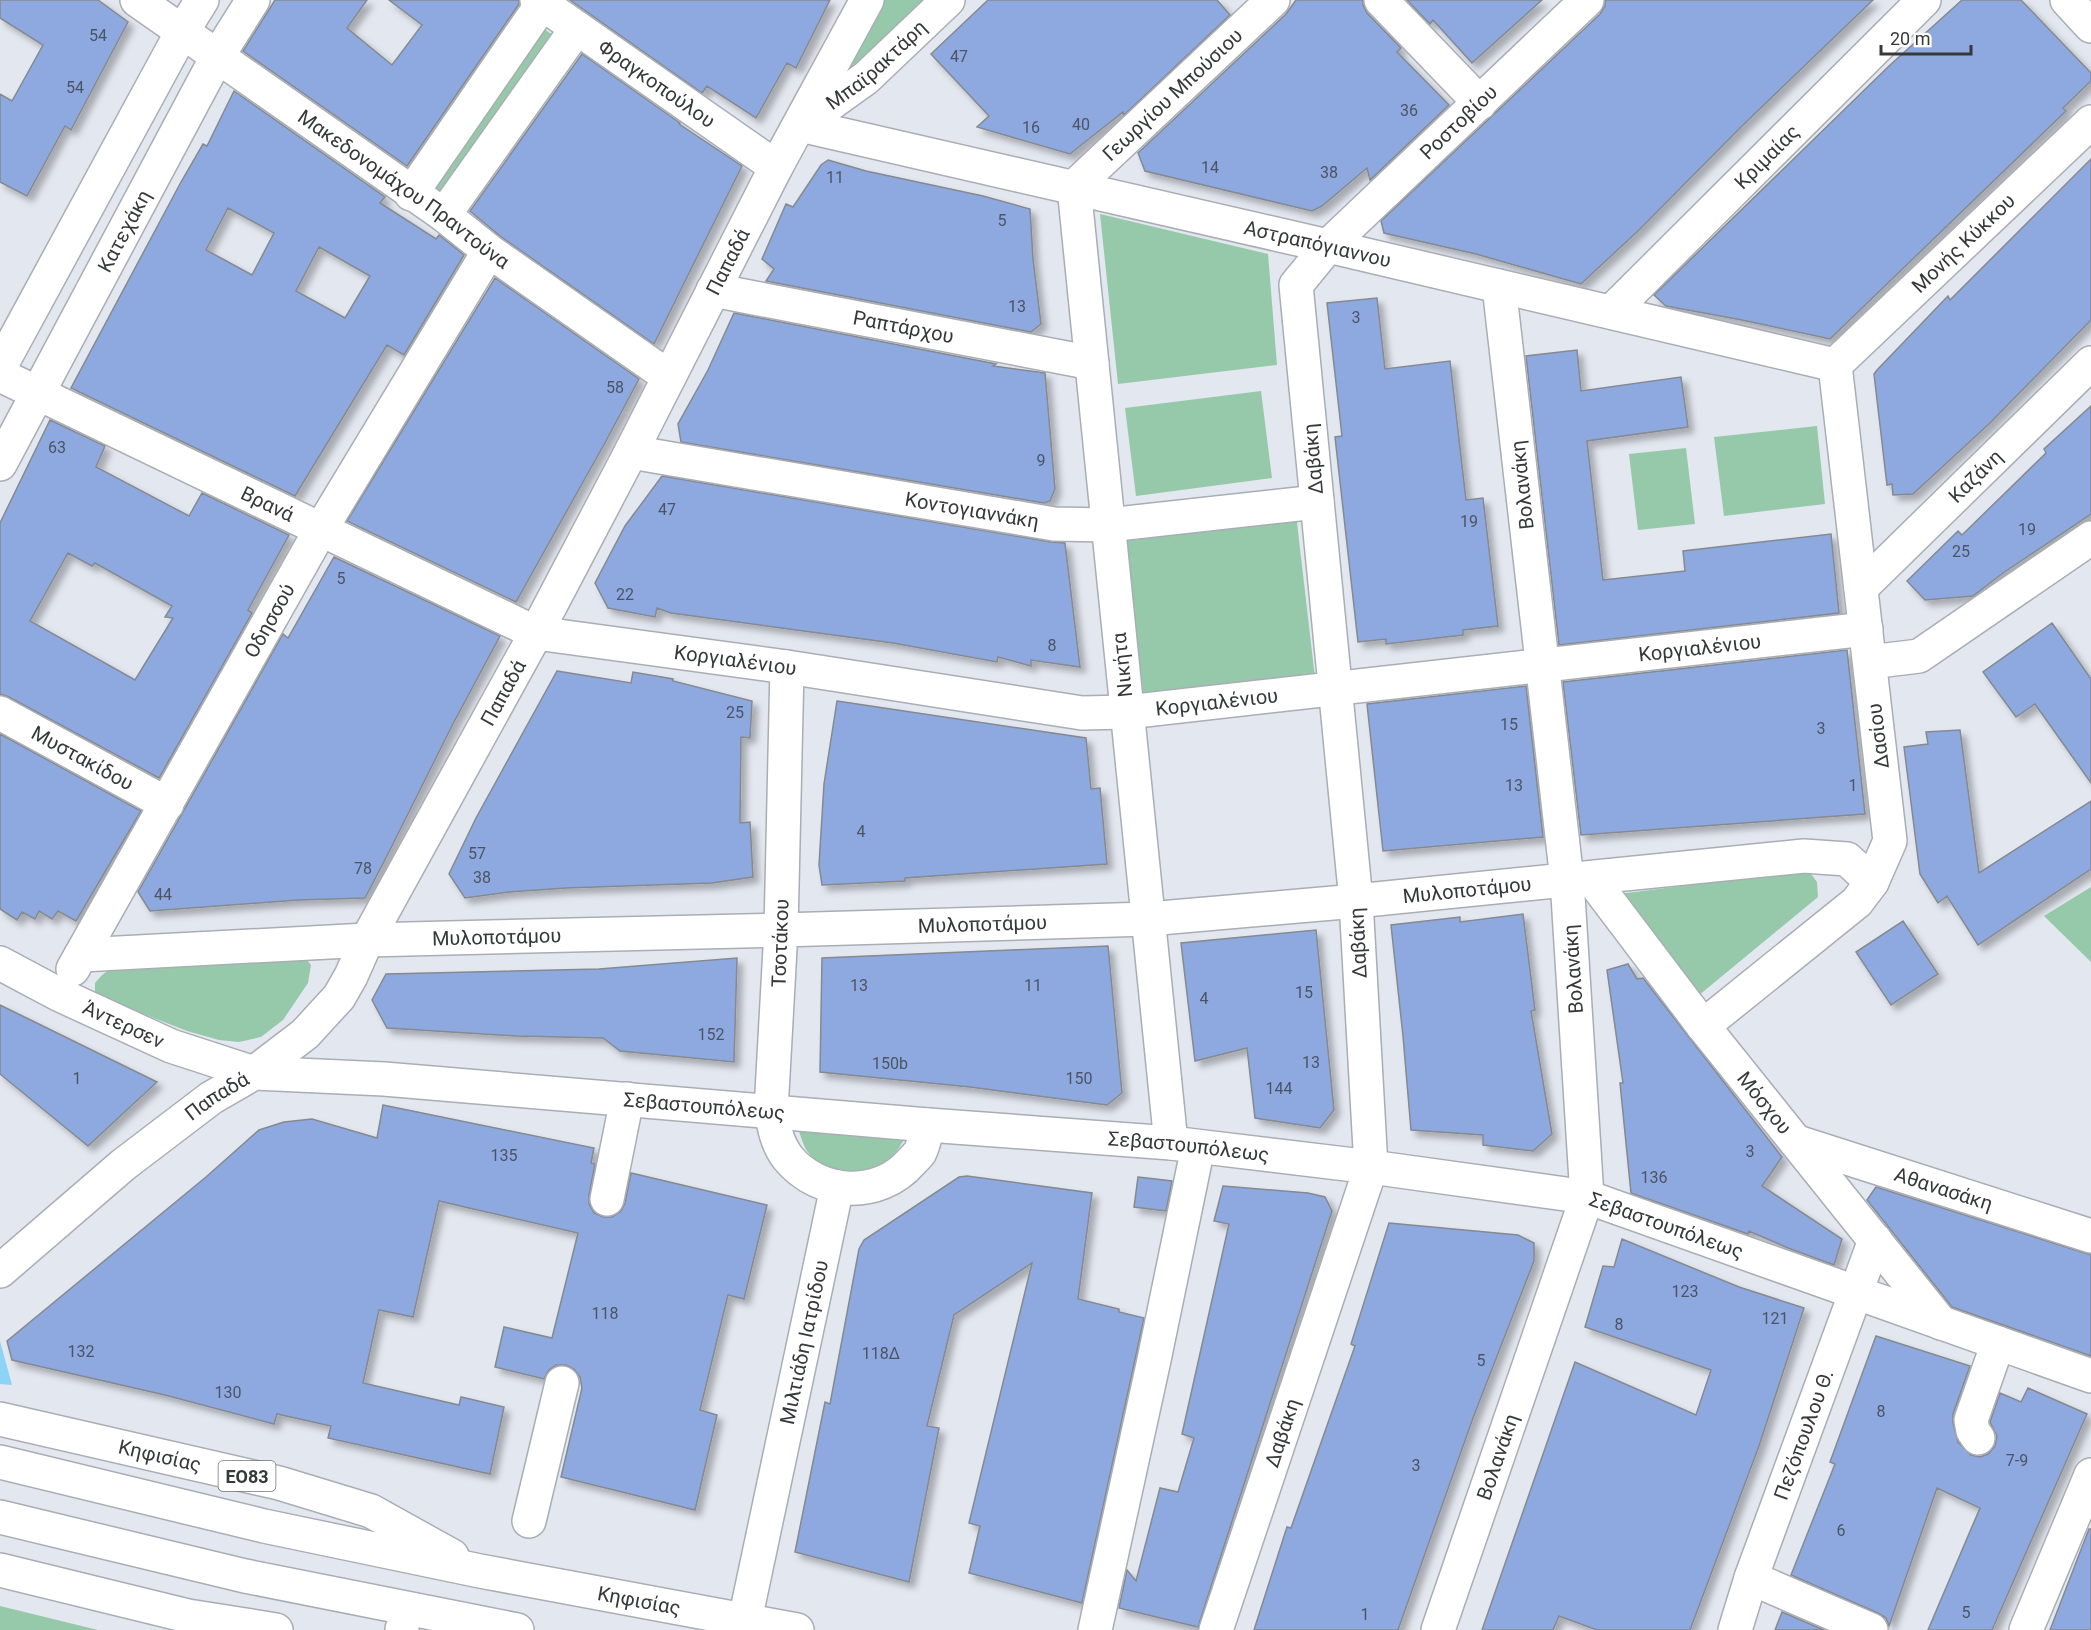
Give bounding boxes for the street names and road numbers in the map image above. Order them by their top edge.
street label: Μπαϊρακτάρη [821,15,931,115]
street label: Γεωργίου Μπούσιου [1098,23,1247,166]
street label: Φραγκοπούλου [594,34,720,133]
street label: Ροστοβίου [1415,80,1502,164]
street label: Μακεδονομάχου Πραντούνα [293,104,515,274]
street label: Κριμαίας [1729,119,1804,194]
street label: Κατεχάκη [93,186,156,276]
street label: Μονής Κύκκου [1907,189,2020,298]
street label: Αστραπόγιαννου [1242,215,1393,272]
street label: Παπαδά [701,224,755,299]
street label: Ραπτάρχου [851,305,956,348]
street label: Δαβάκη [1298,423,1328,495]
street label: Βολανάκη [1505,439,1539,531]
street label: Καζάνη [1943,444,2007,508]
street label: Βρανά [237,481,299,527]
street label: Κοντογιαννάκη [903,487,1041,533]
street label: Οδησσού [239,579,300,662]
street label: Κοργιαλένιου [1637,629,1762,666]
street label: Νικήτα [1107,631,1137,698]
street label: Κοργιαλένιου [673,640,798,680]
street label: Παπαδά [475,655,531,730]
street label: Κοργιαλένιου [1154,683,1279,721]
street label: Δασίου [1862,702,1894,770]
street label: Μυστακίδου [27,720,138,795]
street label: Μυλοποτάμου [1402,871,1532,908]
street label: Τσοτάκου [766,898,794,988]
street label: Δαβάκη [1344,907,1372,979]
street label: Μυλοποτάμου [917,910,1047,938]
street label: Μυλοποτάμου [432,923,561,950]
street label: Βολανάκη [1558,923,1588,1015]
street label: Άντερσεν [79,995,168,1053]
street label: Παπαδά [180,1066,254,1126]
street label: Μόσχου [1732,1067,1797,1139]
street label: Σεβαστουπόλεως [623,1087,786,1125]
street label: Σεβαστουπόλεως [1107,1126,1270,1167]
street label: Αθανασάκη [1892,1162,1996,1216]
street label: Σεβαστουπόλεως [1586,1187,1747,1264]
street label: Μιλτιάδη Ιατρίδου [775,1258,833,1427]
street label: Πεζόπουλου Θ. [1769,1366,1838,1503]
street label: Δαβάκη [1259,1395,1305,1470]
street label: Βολανάκη [1472,1411,1523,1503]
street label: Κηφισίας [116,1435,203,1477]
road number: ΕΟ83 [218,1461,276,1491]
street label: Κηφισίας [596,1581,682,1620]

